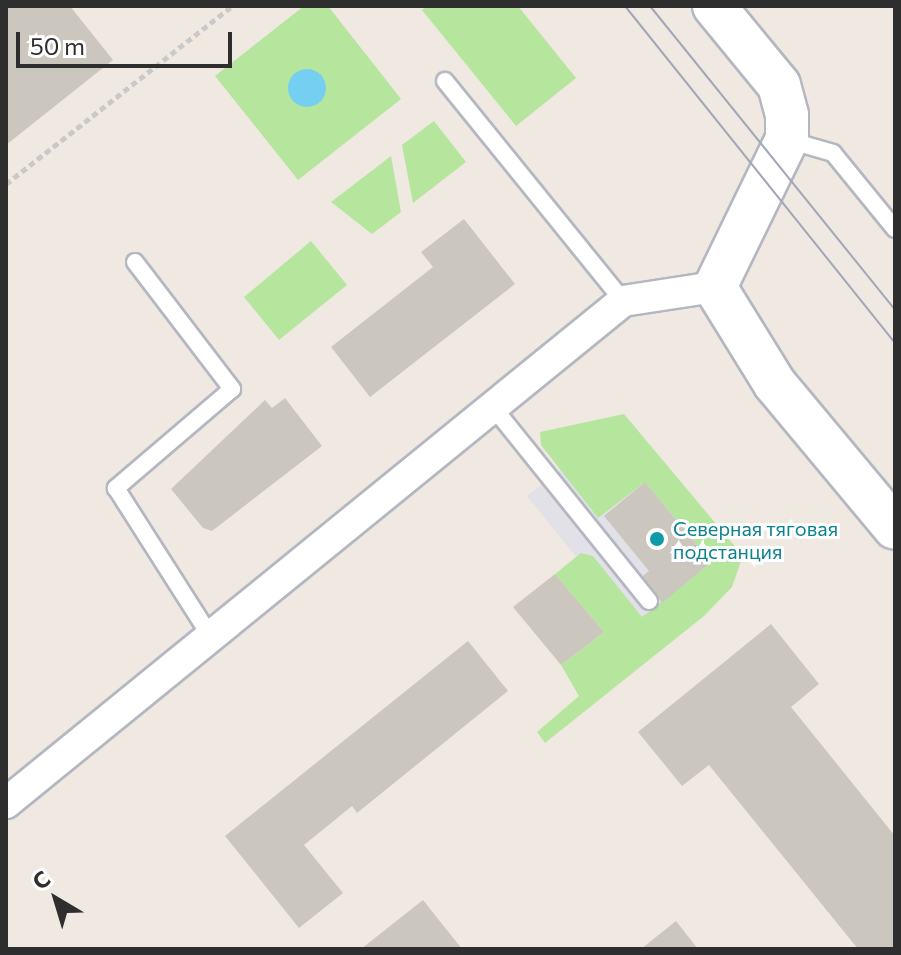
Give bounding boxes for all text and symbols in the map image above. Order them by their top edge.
scale bar [20,16,236,66]
text: 50 m [30,31,85,60]
place label: Северная тяговая подстанция [673,516,838,563]
marker: Северная тяговая подстанция [648,530,666,548]
north arrow [16,859,96,939]
text: С [27,864,55,895]

